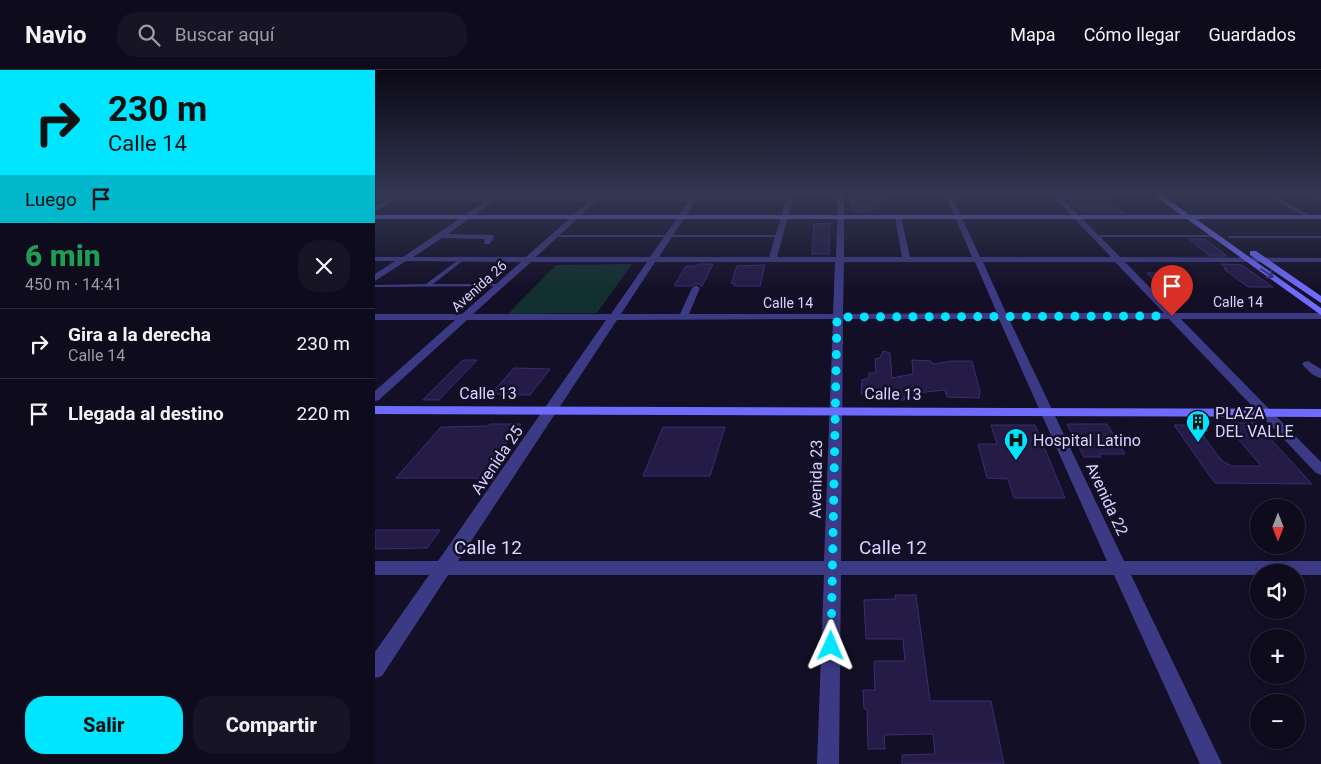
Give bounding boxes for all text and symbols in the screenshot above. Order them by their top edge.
search box [117,12,467,57]
text: Navio [25,21,87,49]
icon: search [135,21,163,49]
text: Buscar aquí [175,23,275,46]
text: Mapa [1010,24,1056,45]
text: Cómo llegar [1084,24,1180,45]
text: Guardados [1208,24,1296,45]
text: 230 m [108,89,207,130]
icon: right [25,90,90,155]
text: Calle 14 [108,131,187,156]
icon: arrive [87,185,115,213]
text: Luego [25,188,77,211]
text: 6 min [25,238,101,273]
button: close [298,240,350,292]
street label: Avenida 26 [448,257,510,315]
pin [1151,265,1193,316]
one-way arrow [1260,268,1274,278]
icon: arrive [1158,272,1186,300]
text: 450 m · 14:41 [25,275,122,294]
street label: Calle 14 [1213,294,1263,310]
street label: Calle 14 [763,295,813,311]
text: Gira a la derecha [68,323,211,346]
icon: right [25,330,53,358]
text: 230 m [297,332,350,355]
text: Calle 14 [68,346,125,365]
street label: Calle 13 [459,384,517,403]
street label: Calle 13 [864,384,922,404]
icon: arrive [25,400,53,428]
text: Llegada al destino [68,402,224,425]
text: 220 m [297,402,350,425]
place label: PLAZA DEL VALLE [1215,404,1294,441]
building icon: PLAZA DEL VALLE [1185,409,1211,443]
street label: Avenida 25 [467,422,527,498]
hospital icon: Hospital Latino [1003,427,1029,461]
place label: Hospital Latino [1033,431,1141,450]
street label: Avenida 23 [806,440,826,518]
street label: Avenida 22 [1082,459,1132,539]
north arrow [1250,499,1305,554]
map controls [1250,499,1305,749]
street label: Calle 12 [454,536,522,559]
street label: Calle 12 [859,536,927,559]
button: sound [1250,564,1305,619]
position arrow [804,619,856,671]
button: + [1250,629,1305,684]
button: − [1250,694,1305,749]
button: Salir [25,696,183,754]
button: Compartir [193,696,350,754]

